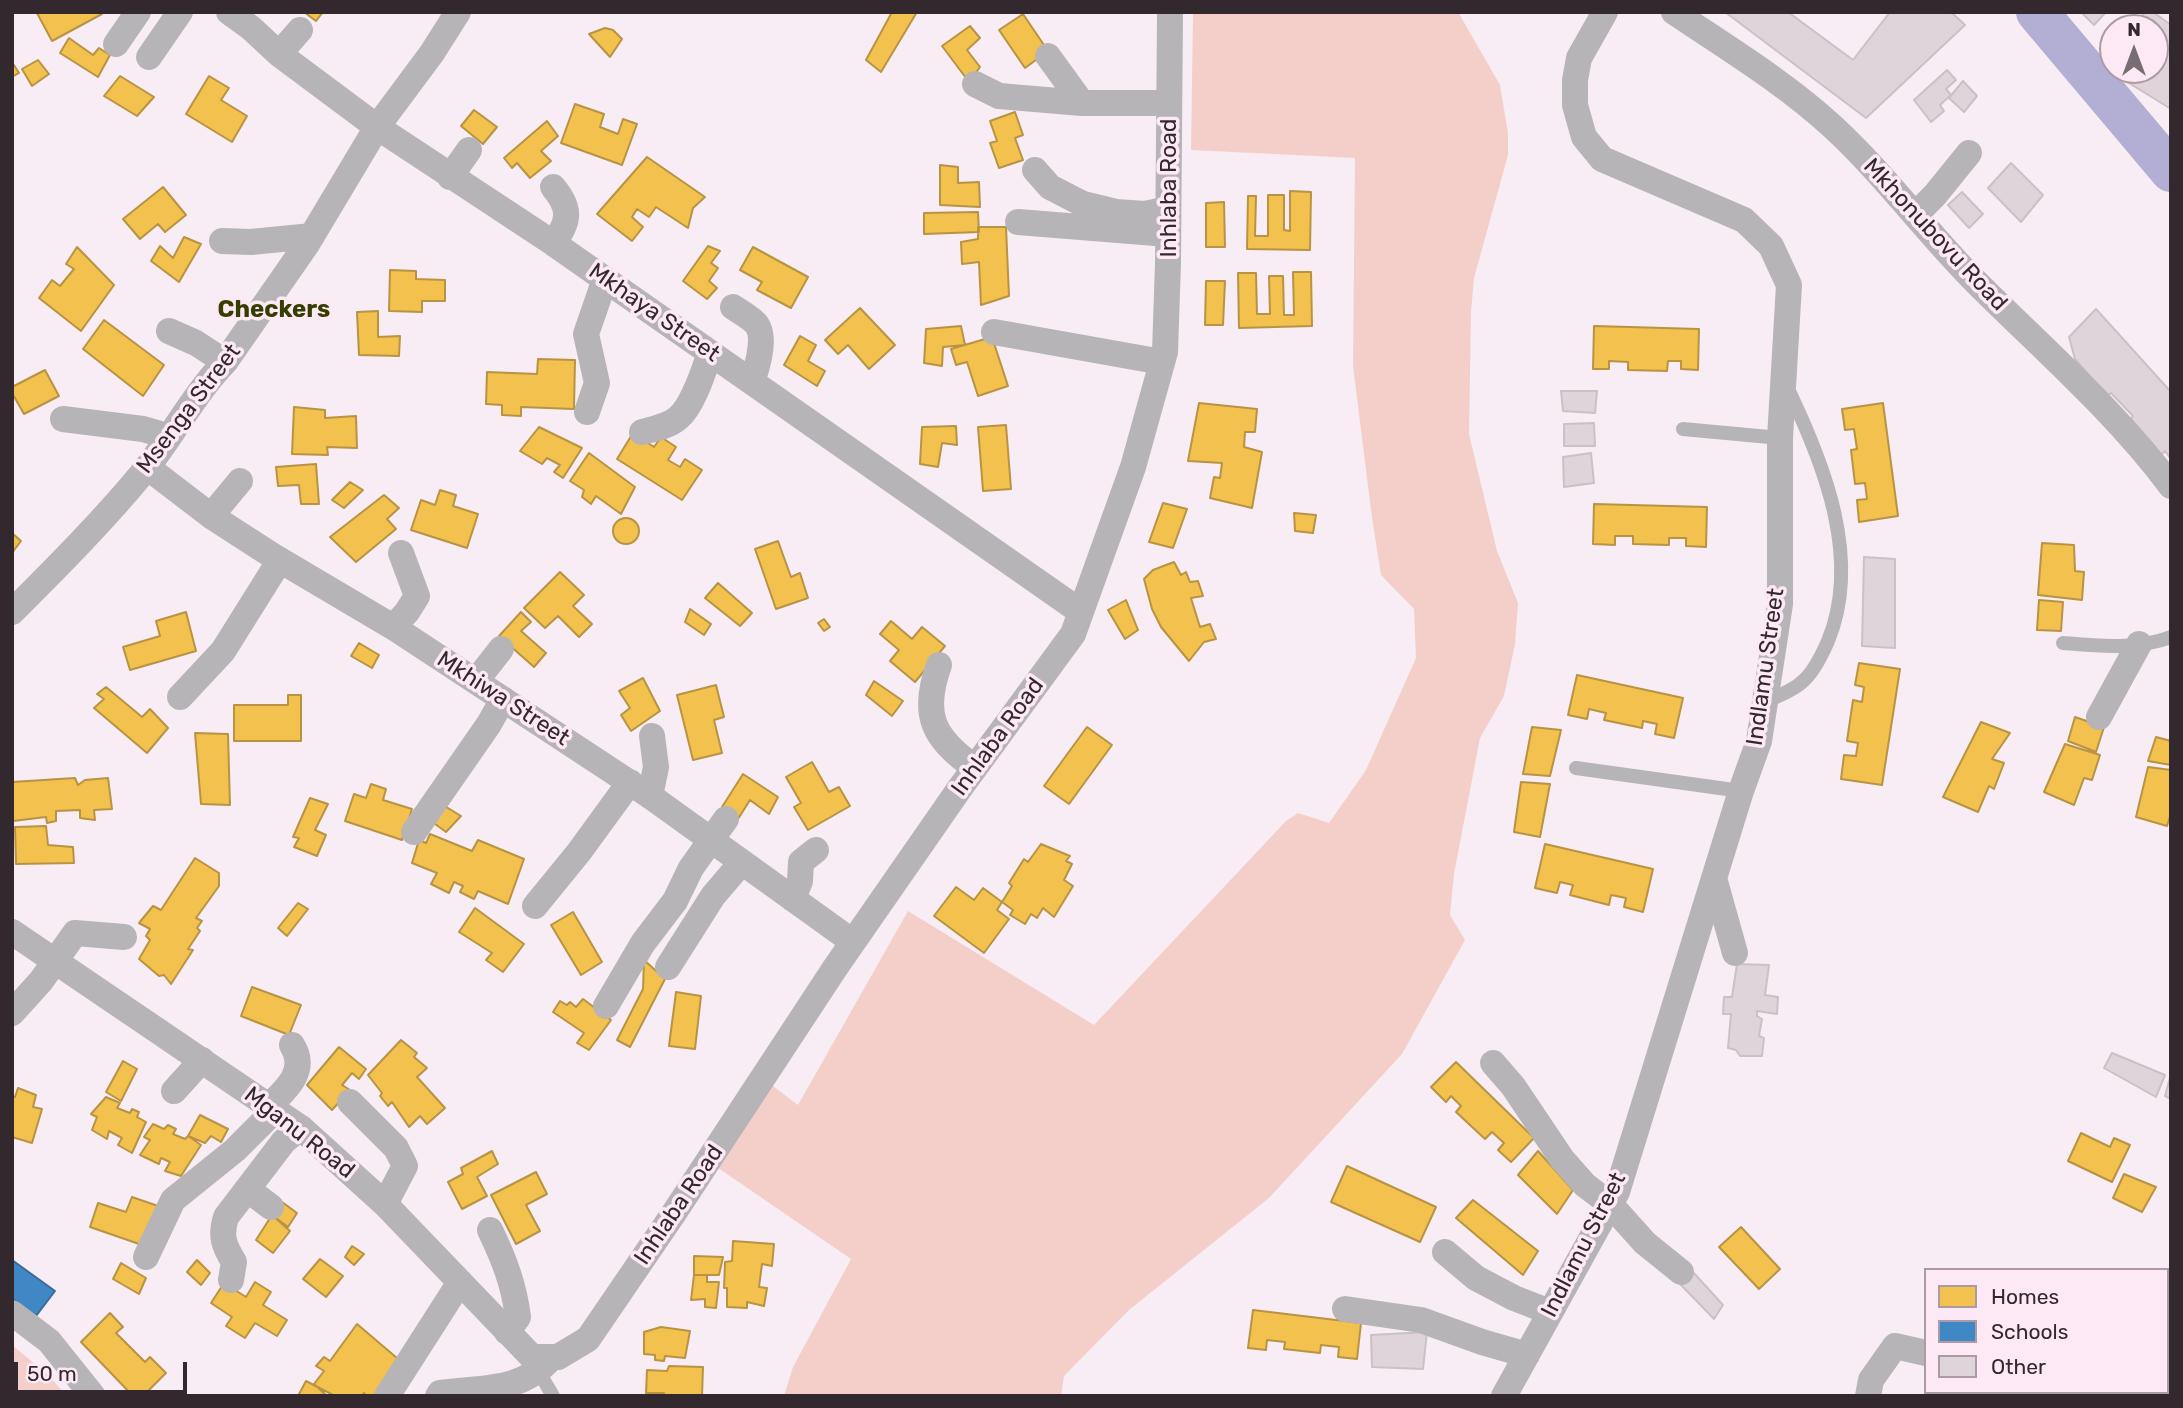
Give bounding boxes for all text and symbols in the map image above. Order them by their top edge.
north arrow [2099,14,2169,84]
text: N [2127,18,2141,41]
street label: Inhlaba Road [1155,118,1183,258]
street label: Mkhonubovu Road [1857,153,2013,317]
street label: Mkhaya Street [583,258,725,368]
district label: Checkers [218,296,330,324]
street label: Msenga Street [131,339,247,479]
street label: Indlamu Street [1741,587,1791,747]
street label: Mkhiwa Street [431,646,575,752]
street label: Inhlaba Road [946,673,1050,801]
street label: Mganu Road [238,1081,360,1185]
street label: Inhlaba Road [629,1140,729,1270]
street label: Indlamu Street [1536,1168,1632,1322]
legend [1924,1268,2169,1394]
text: Homes [1991,1284,2059,1309]
text: Schools [1991,1319,2068,1344]
scale bar [18,1348,191,1392]
text: Other [1991,1354,2046,1379]
text: 50 m [27,1361,77,1386]

